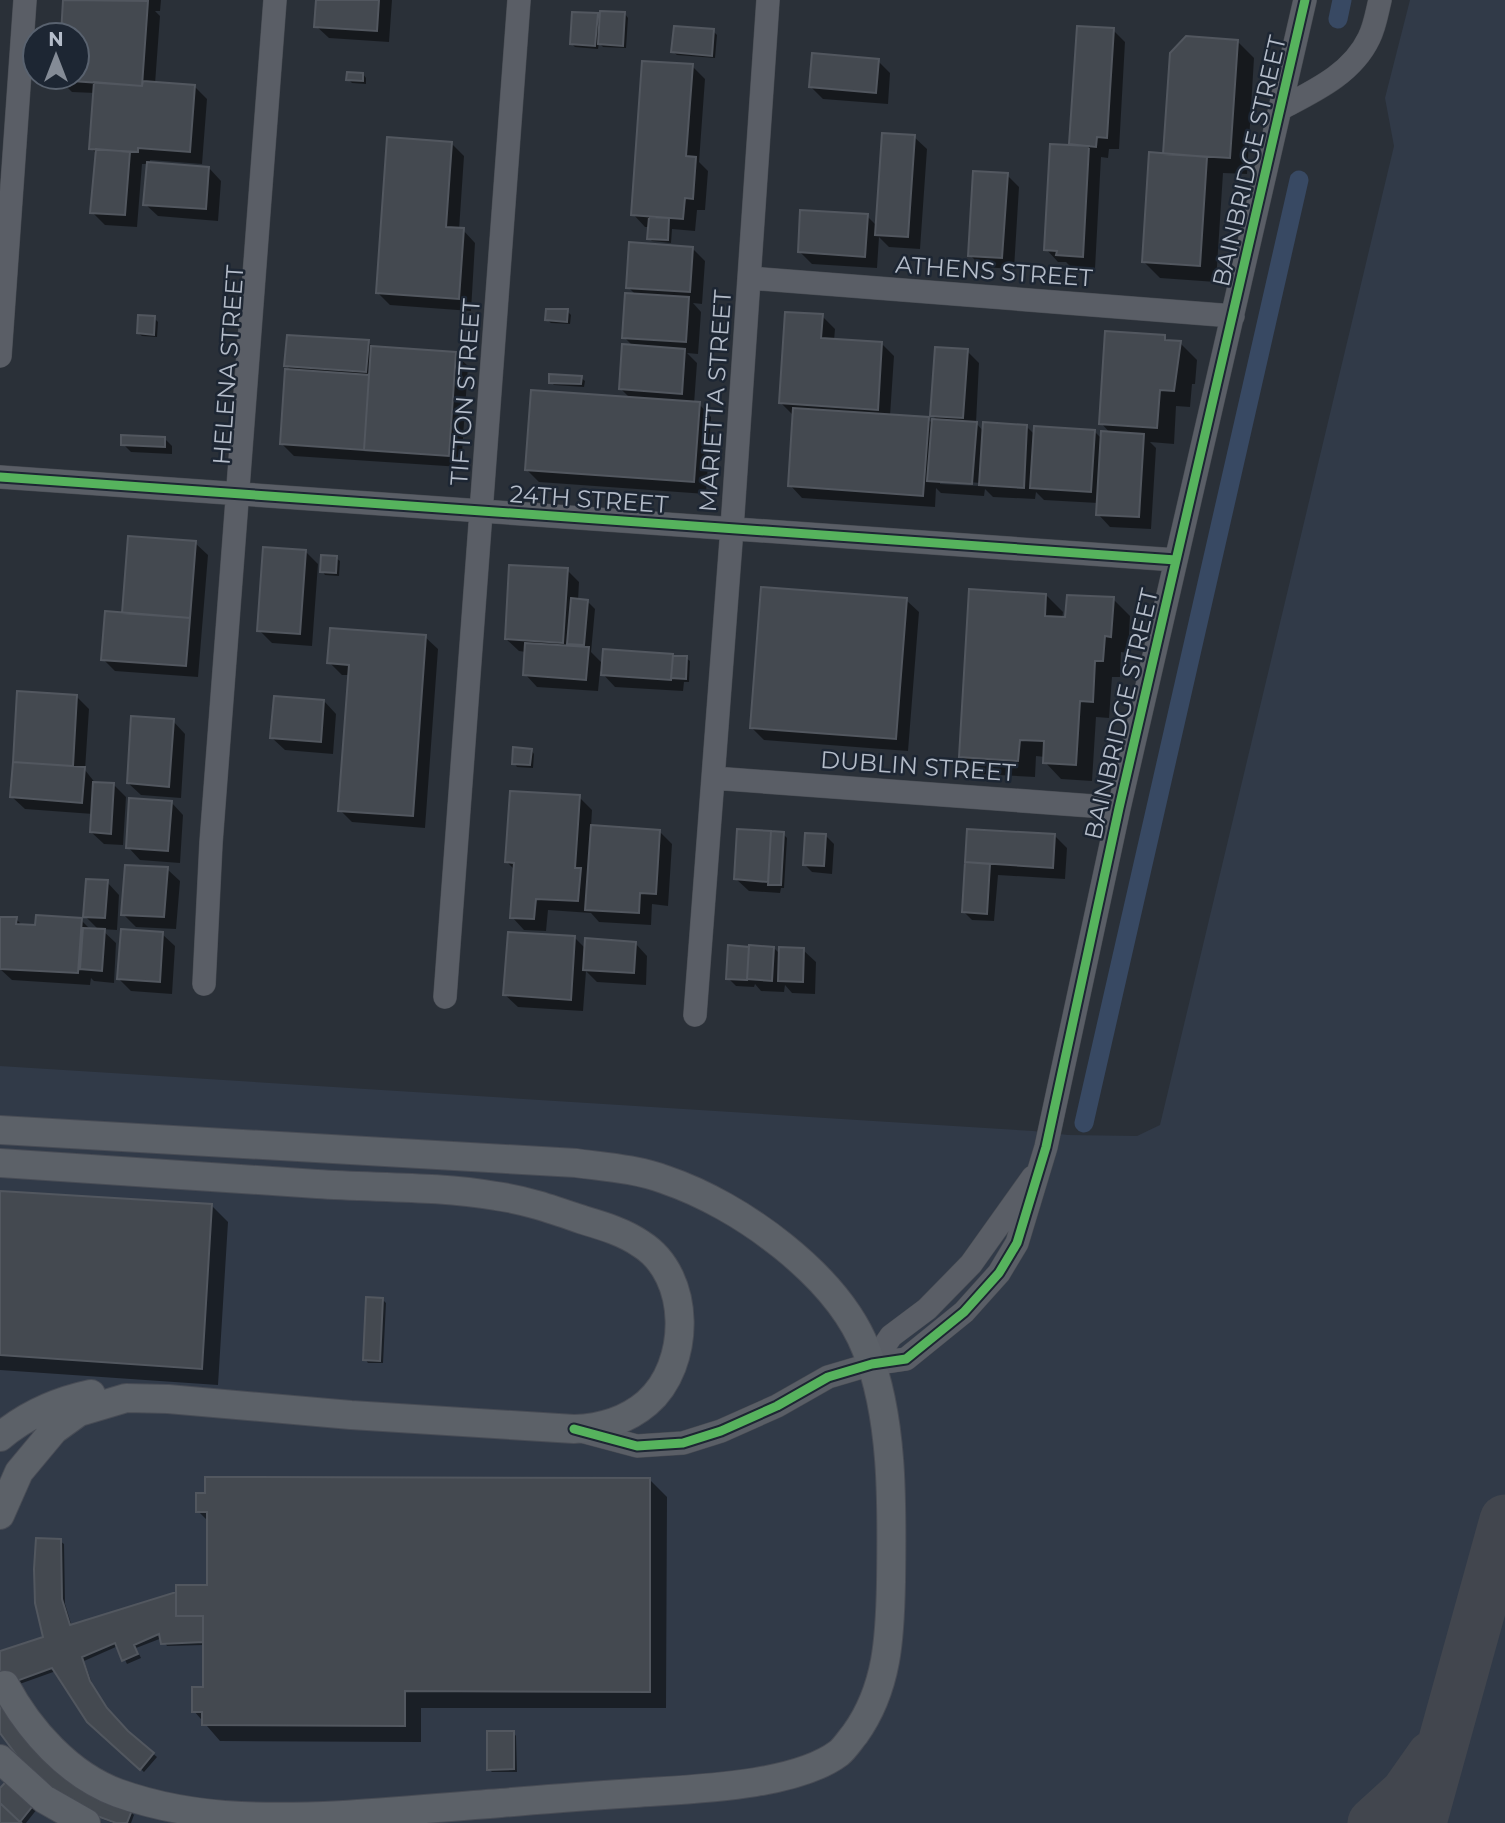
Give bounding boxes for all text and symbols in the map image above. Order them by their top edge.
north arrow [21,21,91,91]
text: N [48,28,64,51]
street label: BAINBRIDGE STREET [1206,32,1292,289]
street label: ATHENS STREET [894,250,1094,292]
street label: HELENA STREET [207,264,249,466]
street label: MARIETTA STREET [693,289,737,513]
street label: TIFTON STREET [444,297,486,486]
street label: 24TH STREET [509,479,669,519]
street label: BAINBRIDGE STREET [1078,585,1164,842]
street label: DUBLIN STREET [819,745,1017,787]

